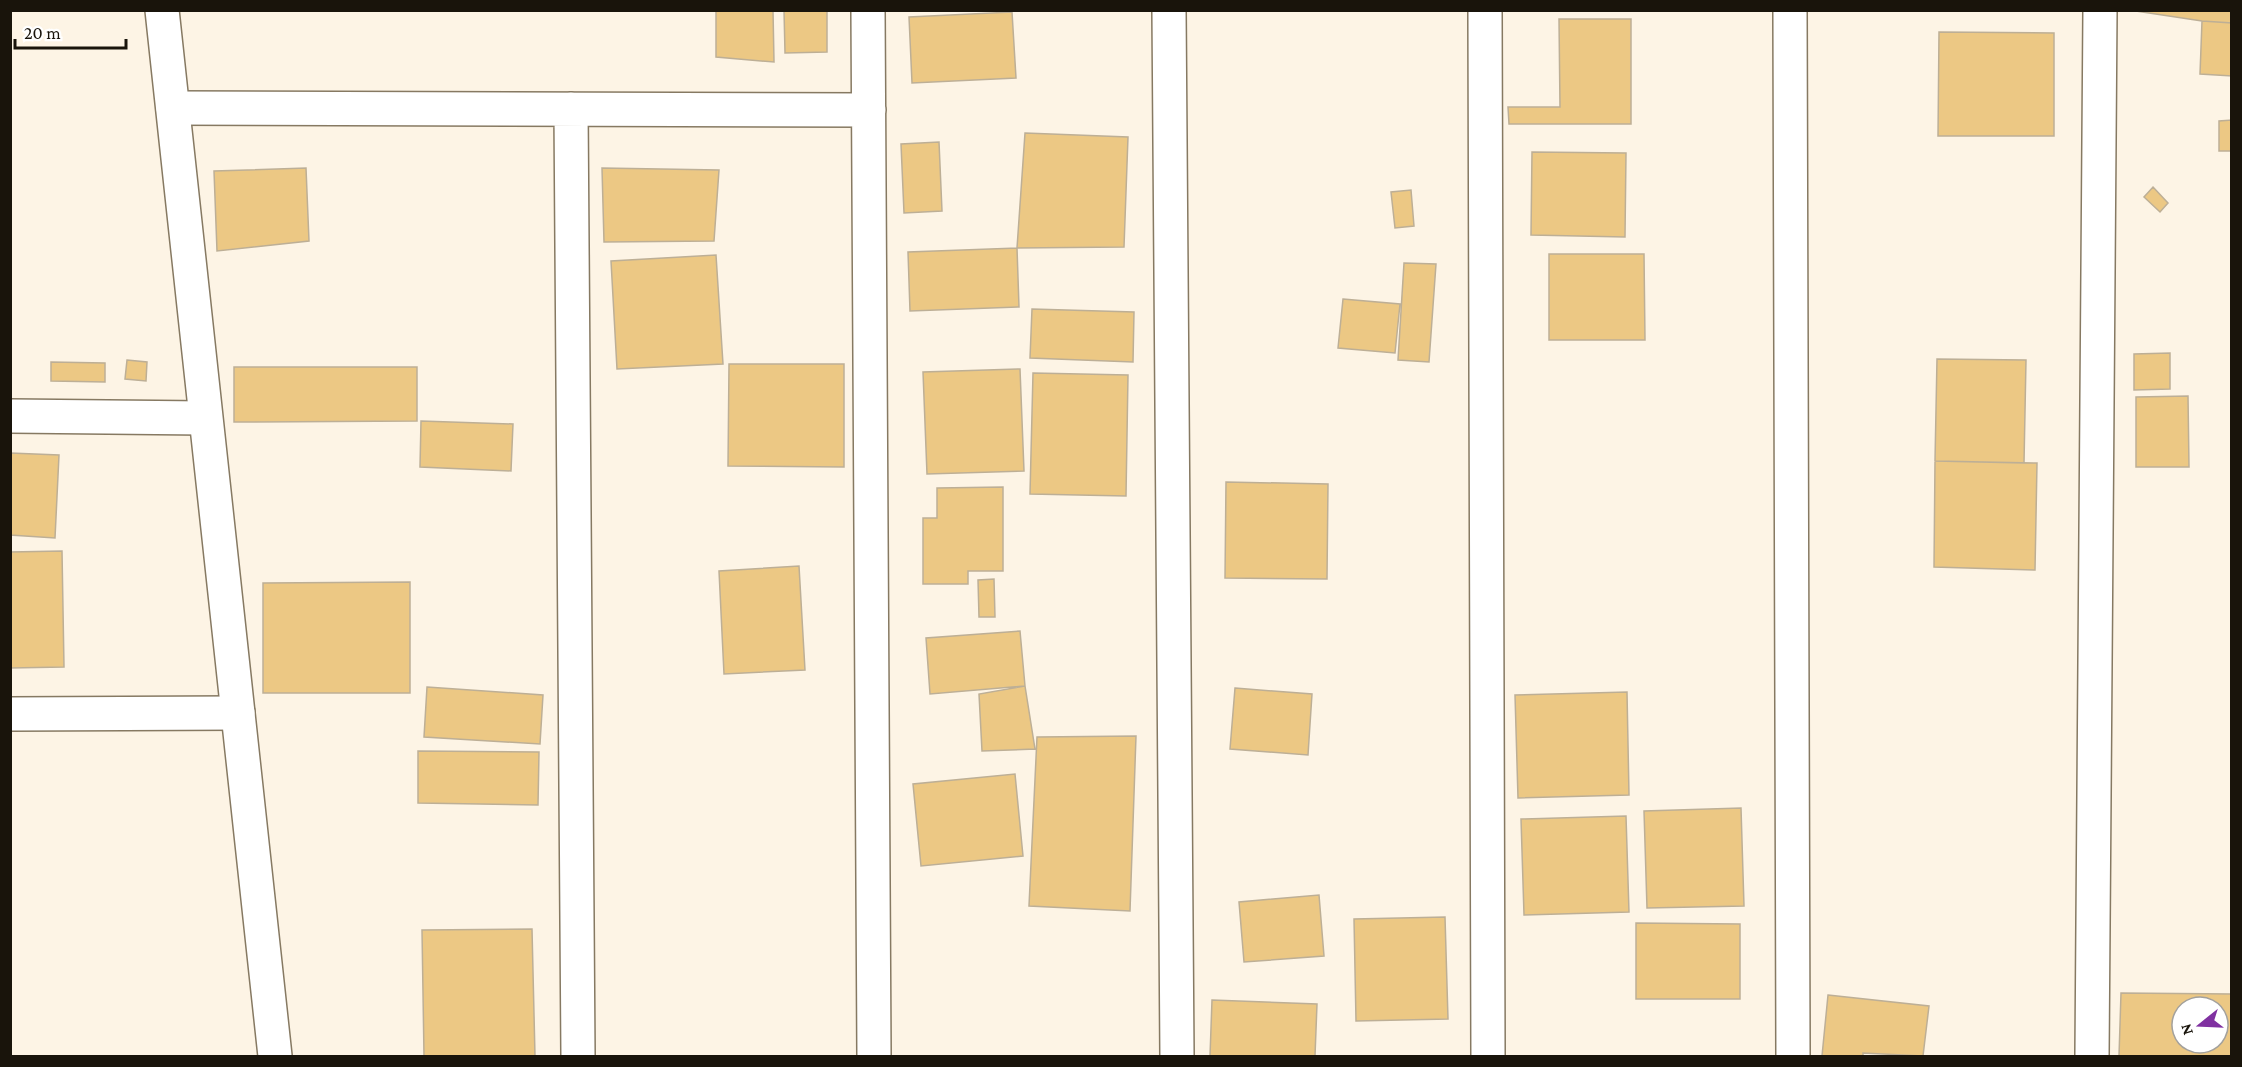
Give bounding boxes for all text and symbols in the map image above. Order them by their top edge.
scale bar [15,12,126,50]
text: 20 m [24,23,61,43]
north arrow [2170,995,2230,1055]
text: N [2176,1022,2196,1037]

